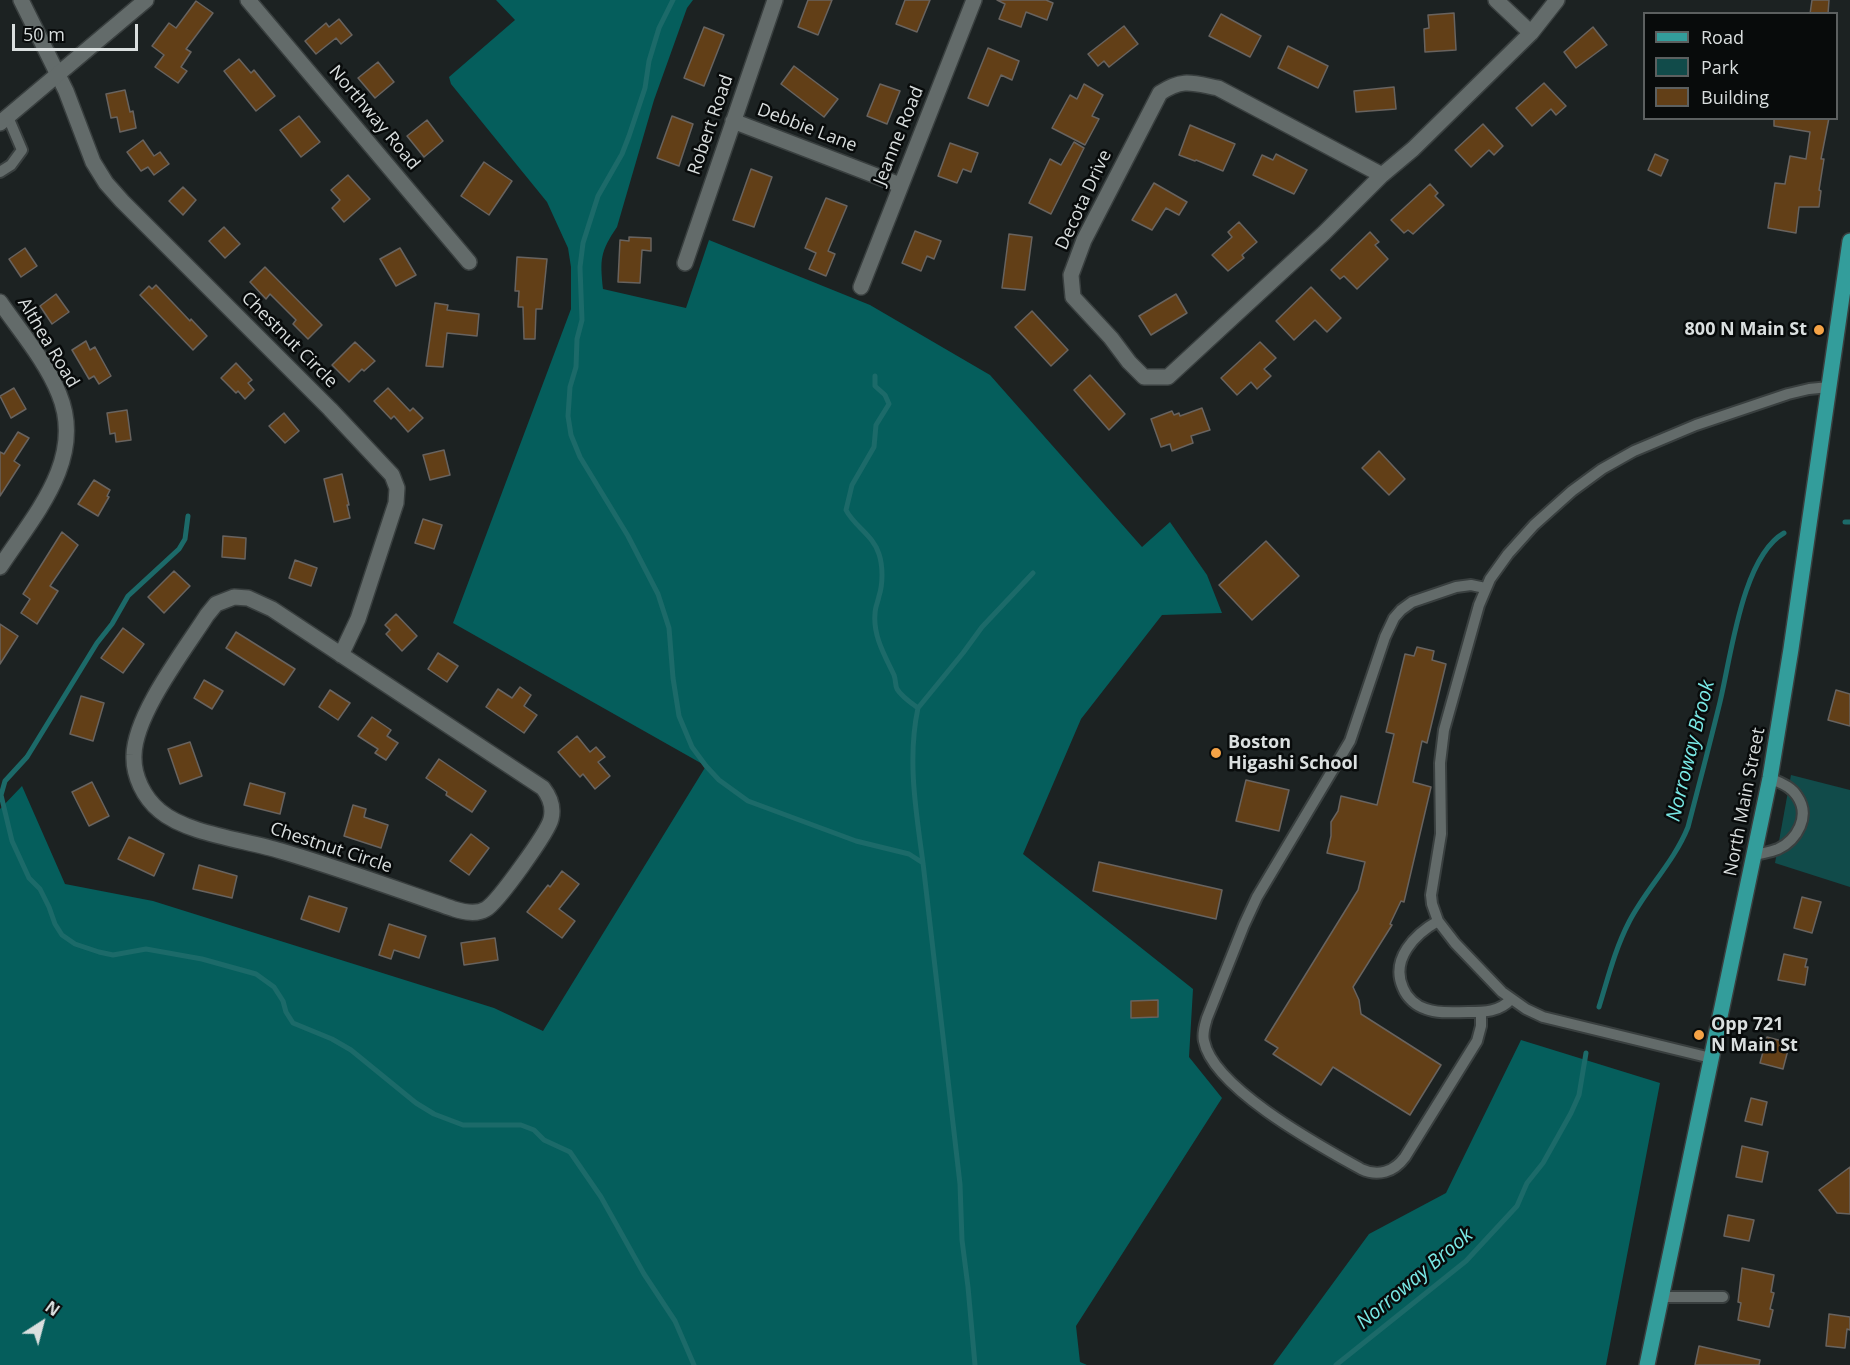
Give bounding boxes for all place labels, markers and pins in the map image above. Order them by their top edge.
place label: 800 N Main St [1685,319,1807,341]
marker: 800 N Main St [1812,323,1826,337]
place label: Boston Higashi School [1228,732,1358,774]
marker: Boston Higashi School [1209,746,1223,760]
place label: Opp 721 N Main St [1711,1014,1798,1056]
marker: Opp 721 N Main St [1692,1028,1706,1042]

